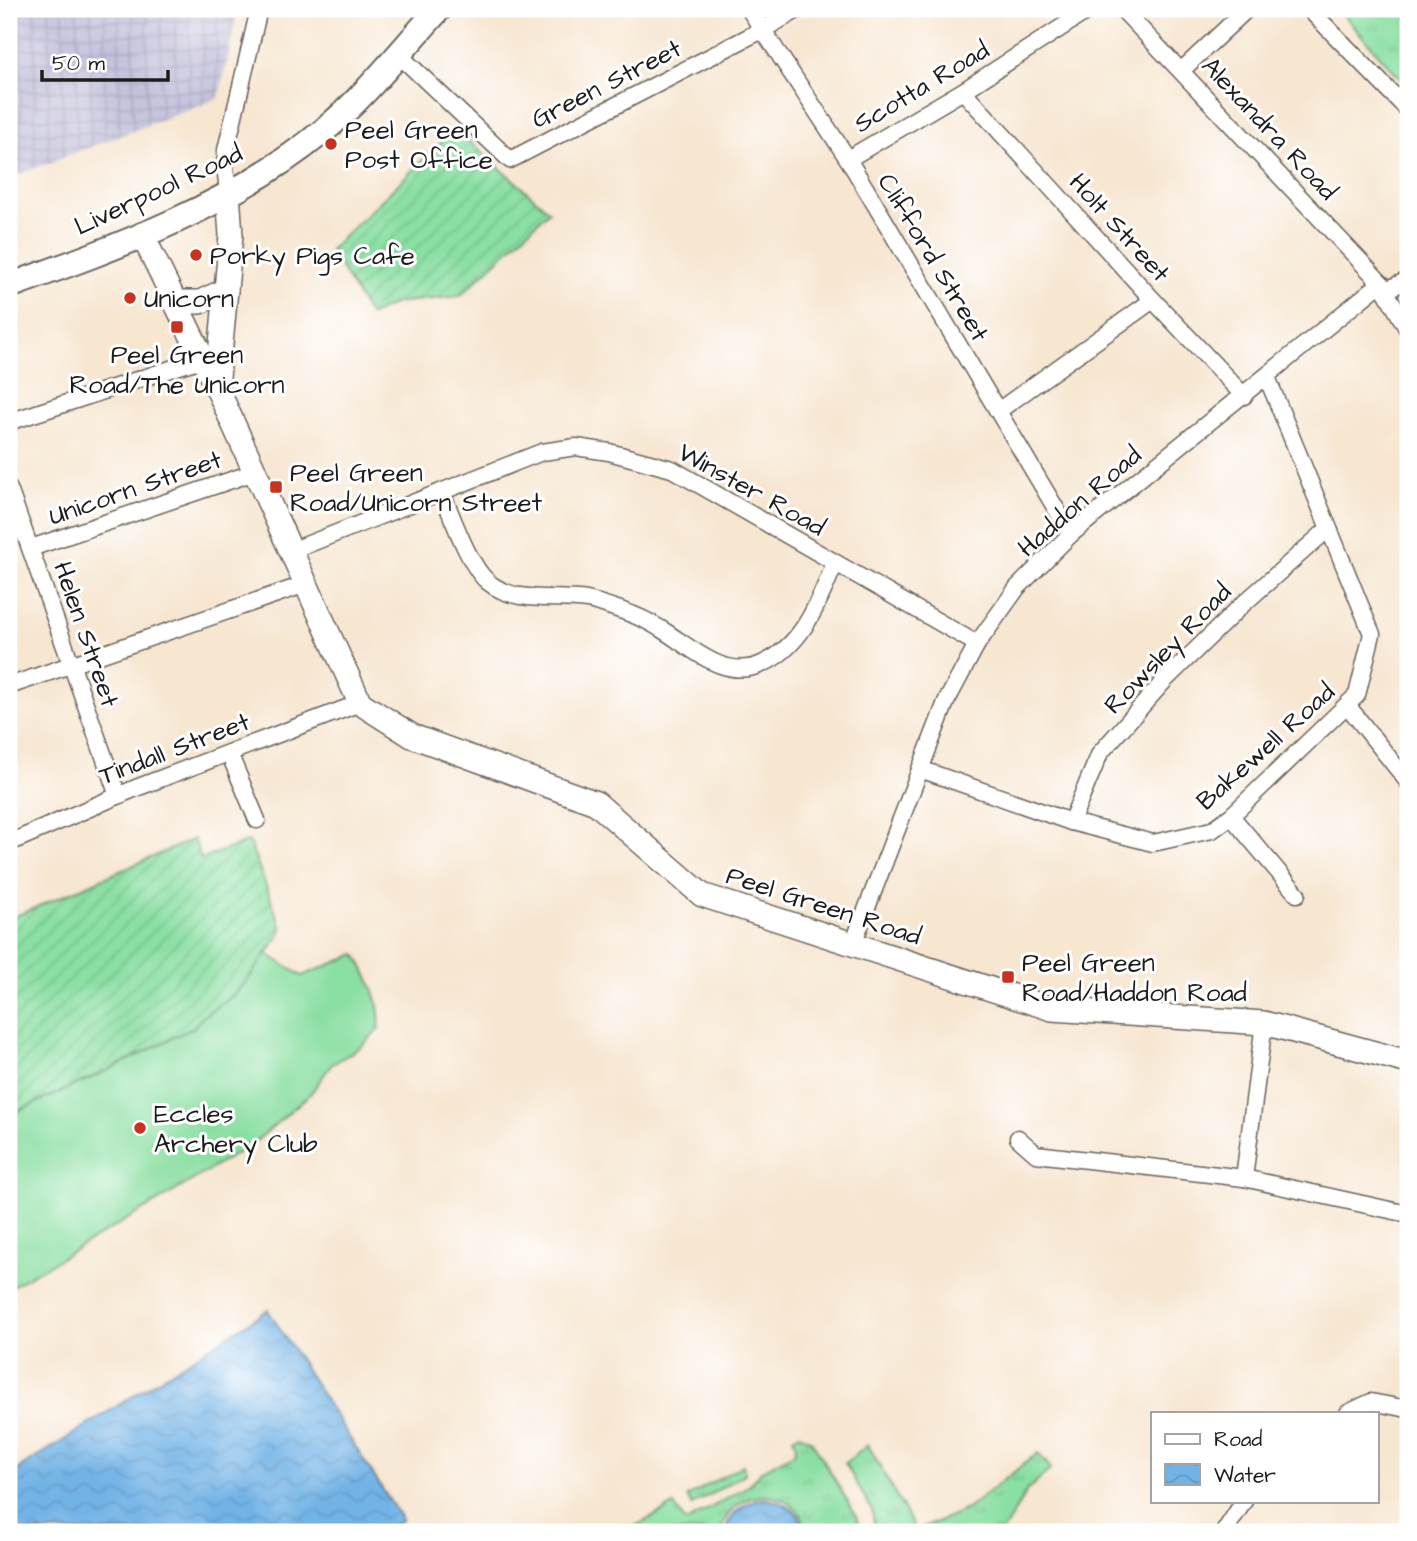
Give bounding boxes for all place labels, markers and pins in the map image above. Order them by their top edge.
place label: Peel Green Post Office [345,112,493,178]
marker: Peel Green Post Office [323,136,339,152]
place label: Porky Pigs Cafe [210,238,415,276]
marker: Porky Pigs Cafe [188,247,204,263]
place label: Unicorn [144,281,234,317]
marker: Unicorn [122,290,138,306]
marker: Peel Green Road/The Unicorn [169,319,185,335]
place label: Peel Green Road/The Unicorn [69,337,285,403]
place label: Peel Green Road/Unicorn Street [290,455,543,521]
marker: Peel Green Road/Unicorn Street [268,479,284,495]
place label: Peel Green Road/Haddon Road [1022,945,1247,1011]
marker: Peel Green Road/Haddon Road [1000,969,1016,985]
place label: Eccles Archery Club [154,1096,318,1164]
marker: Eccles Archery Club [132,1120,148,1136]

